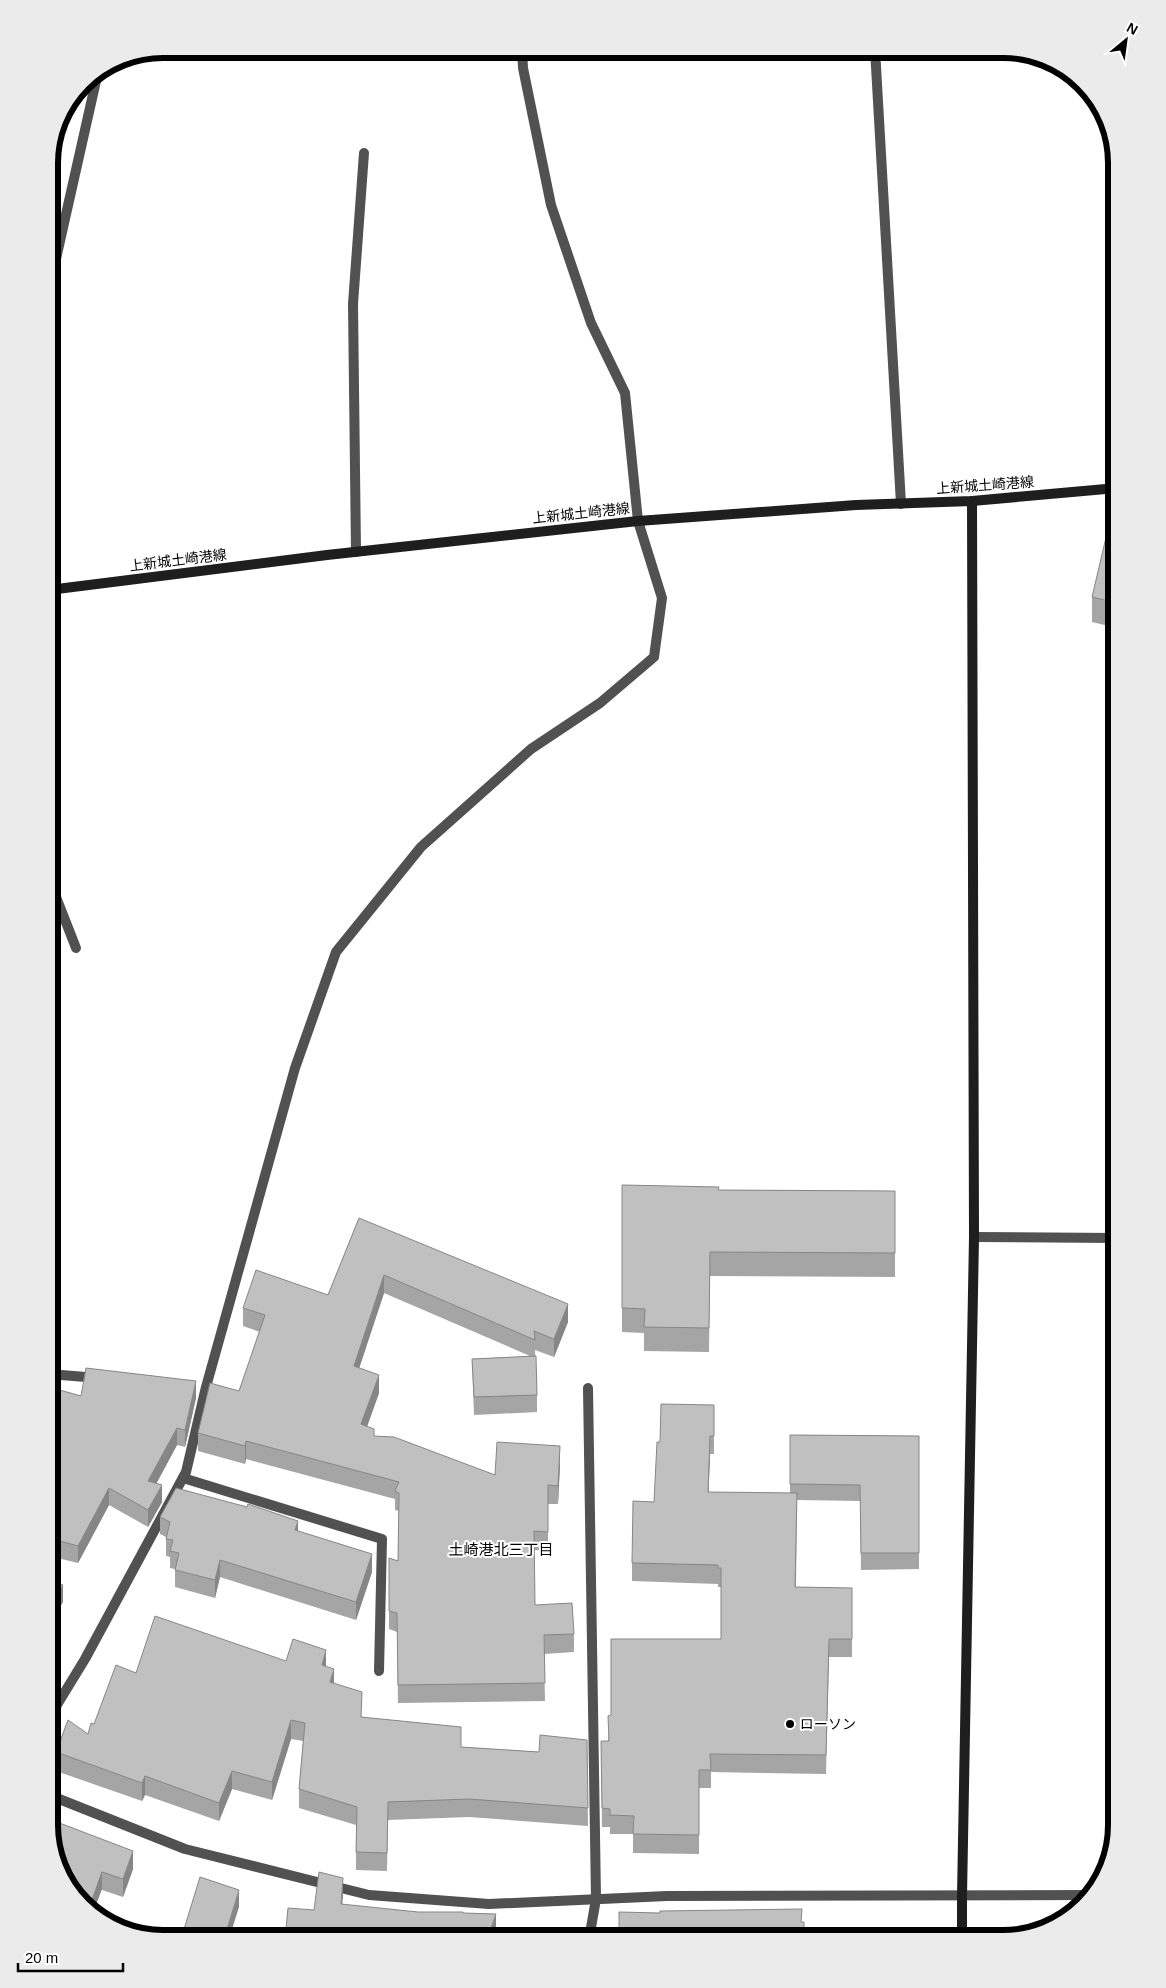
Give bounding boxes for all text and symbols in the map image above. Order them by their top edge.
north arrow [1101,15,1151,65]
text: N [1124,19,1141,38]
street label: 上新城土崎港線 [936,474,1034,496]
street label: 上新城土崎港線 [531,500,631,526]
street label: 上新城土崎港線 [128,546,228,574]
district label: 土崎港北三丁目 [448,1541,554,1558]
place label: ローソン [800,1716,856,1732]
marker: ローソン [784,1718,796,1730]
scale bar [18,1940,122,1972]
text: 20 m [25,1949,58,1966]

